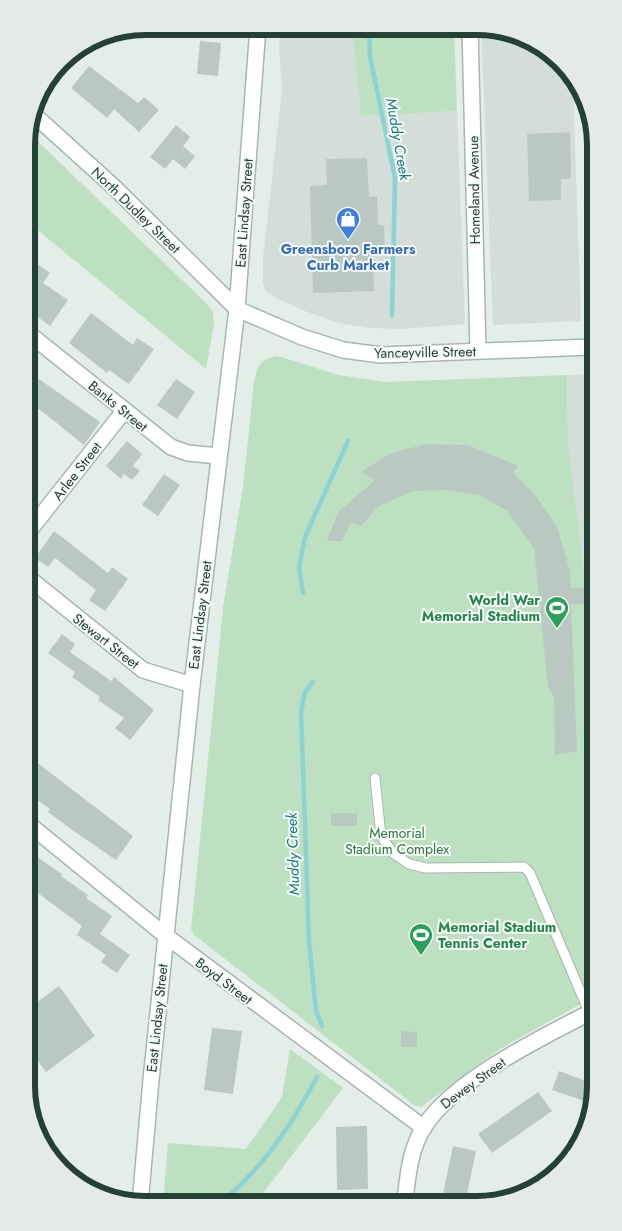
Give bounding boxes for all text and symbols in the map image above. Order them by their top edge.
water label: Muddy Creek [380,96,416,182]
street label: Homeland Avenue [463,135,485,245]
street label: East Lindsay Street [230,157,258,268]
street label: North Dudley Street [87,162,185,258]
shop icon: Greensboro Farmers Curb Market [335,206,361,240]
place label: Greensboro Farmers Curb Market [281,239,416,275]
street label: Yanceyville Street [374,341,477,363]
street label: Banks Street [84,376,152,437]
street label: Arlee Street [48,437,107,504]
street label: East Lindsay Street [183,559,217,670]
place label: World War Memorial Stadium [422,590,540,626]
sports icon: World War Memorial Stadium [544,595,570,629]
street label: Stewart Street [68,608,144,674]
water label: Muddy Creek [281,812,305,896]
park label: Memorial Stadium Complex [345,823,449,859]
place label: Memorial Stadium Tennis Center [438,917,556,953]
sports icon: Memorial Stadium Tennis Center [408,922,434,956]
street label: Boyd Street [191,953,257,1010]
street label: East Lindsay Street [141,962,173,1073]
street label: Dewey Street [436,1052,510,1114]

